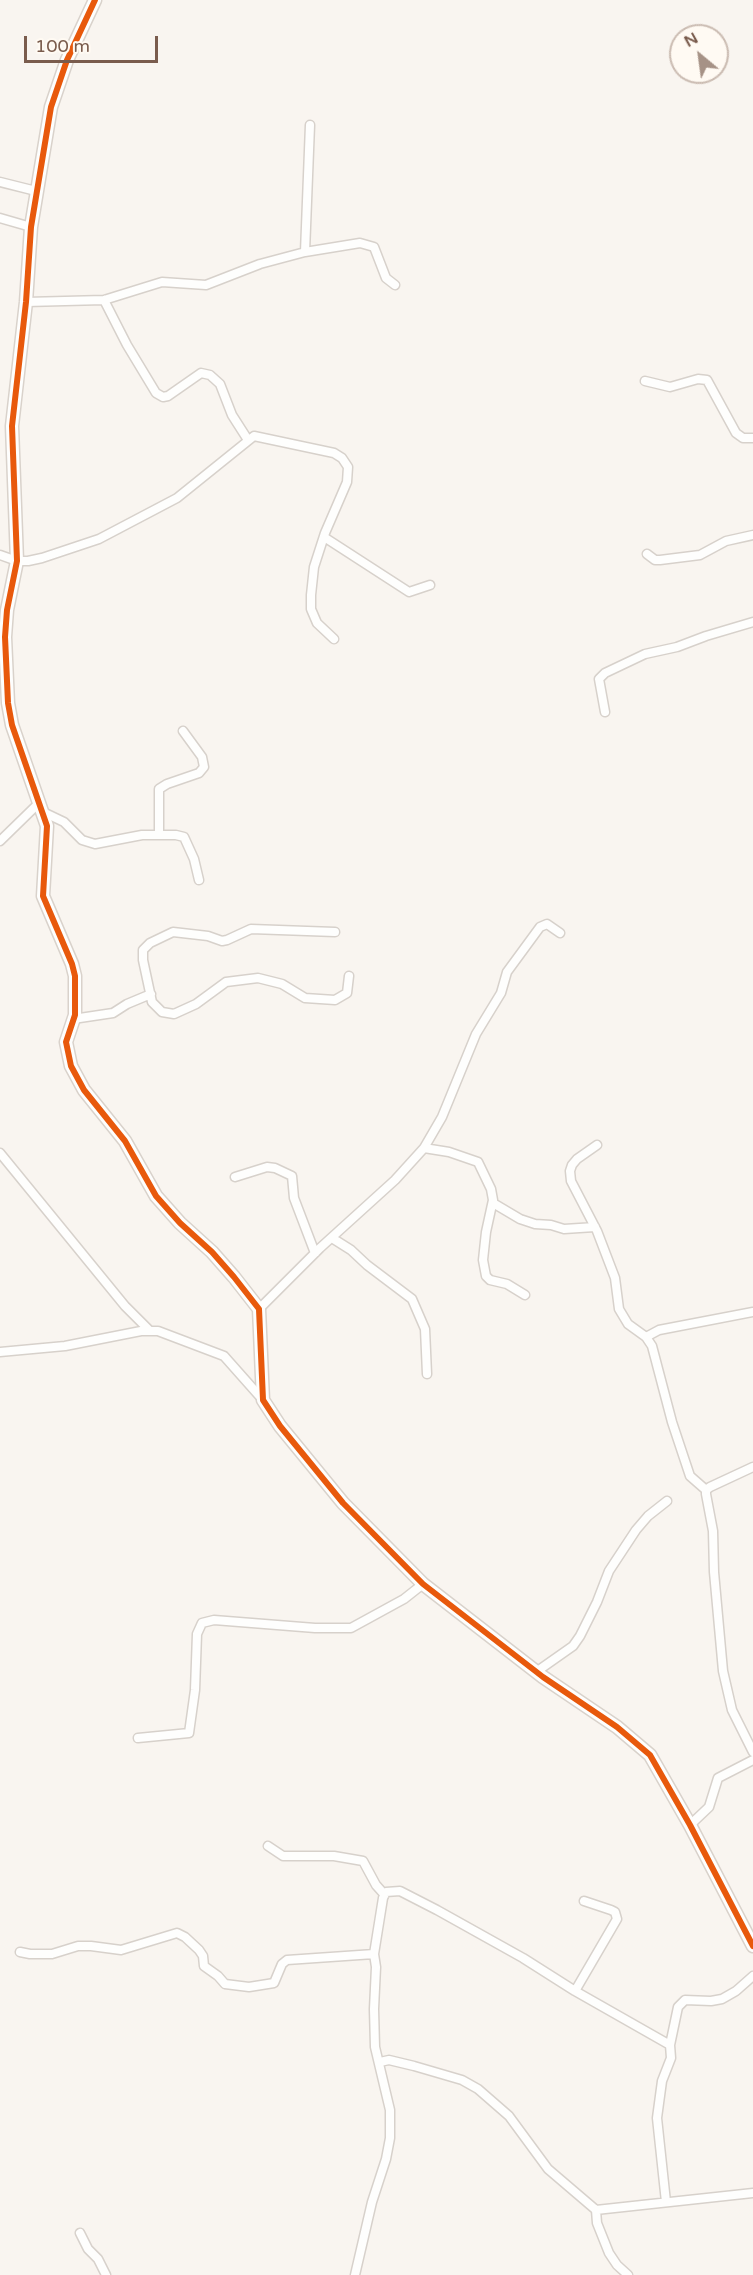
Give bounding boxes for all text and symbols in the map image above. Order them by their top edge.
scale bar [27,24,160,62]
north arrow [669,24,729,84]
text: N [681,28,702,52]
text: 100 m [35,35,90,57]

